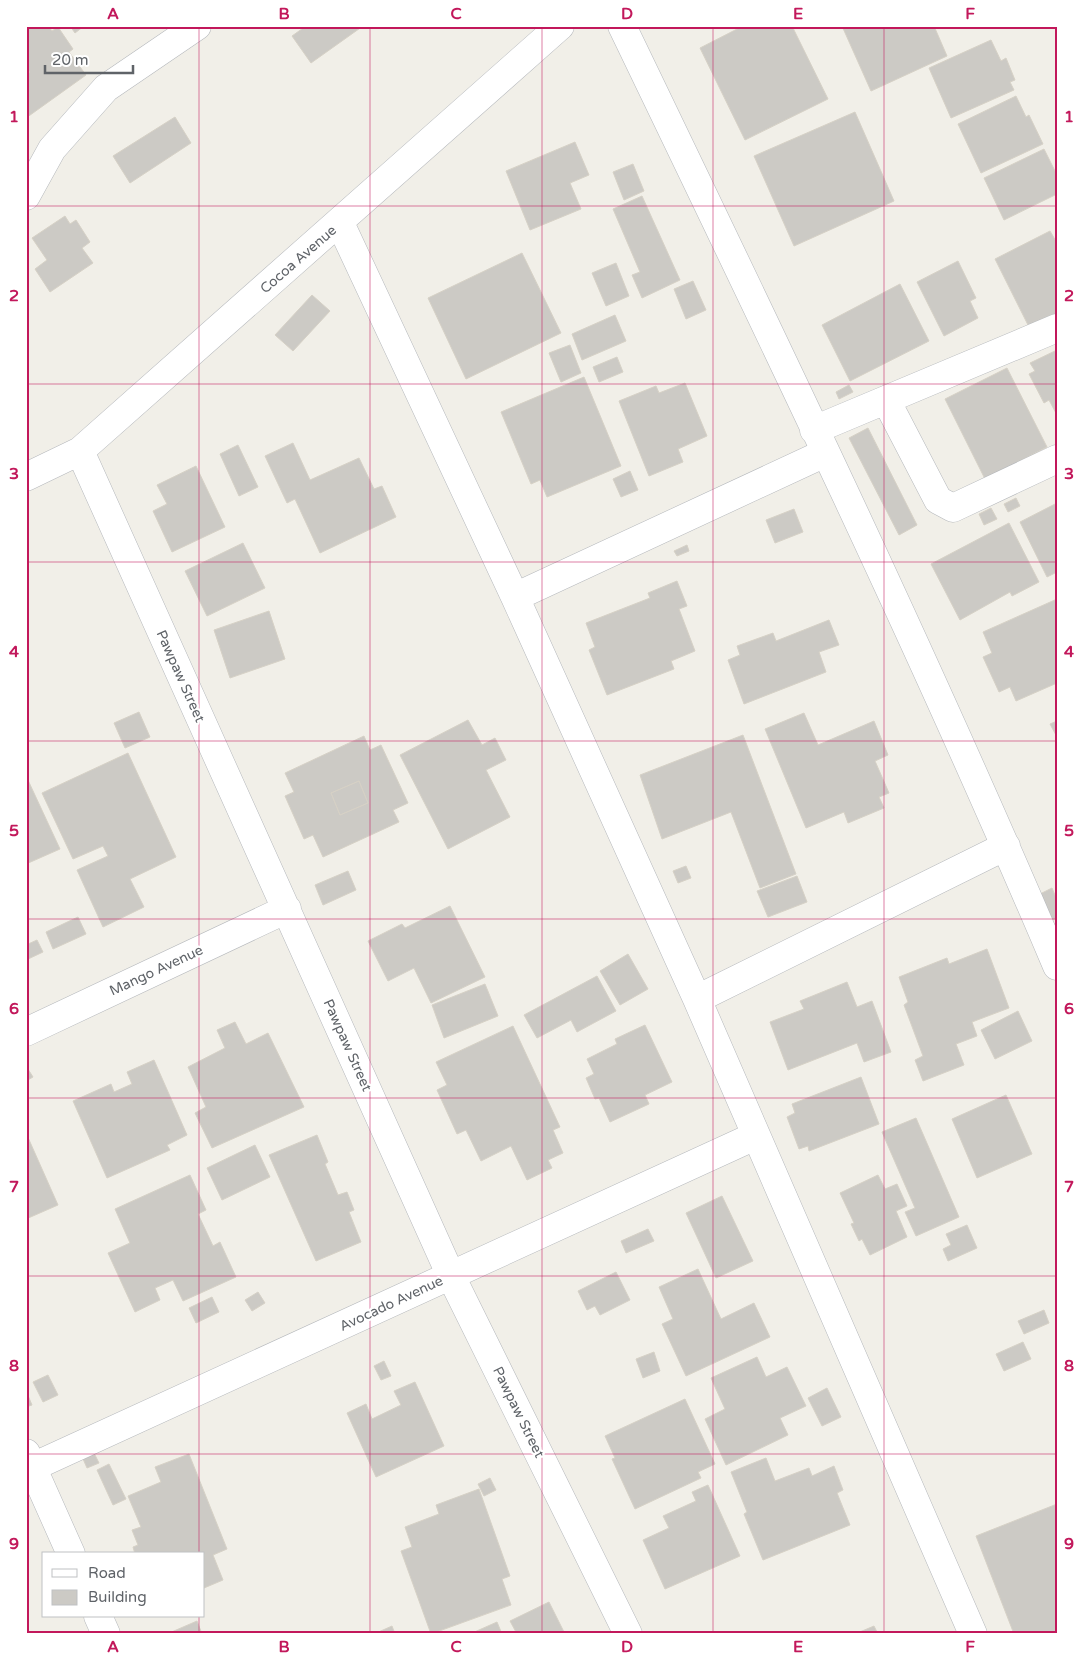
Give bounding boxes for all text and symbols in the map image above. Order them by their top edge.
text: A [107,4,119,24]
text: B [278,4,290,24]
text: C [450,4,462,24]
text: D [621,4,633,24]
text: E [793,4,803,24]
text: F [965,4,975,24]
scale bar [45,42,132,74]
text: 20 m [52,51,89,69]
text: 1 [9,107,19,127]
text: 1 [1064,107,1074,127]
street label: Cocoa Avenue [257,222,340,297]
text: 2 [9,286,19,306]
text: 2 [1064,286,1074,306]
text: 3 [9,464,19,484]
text: 3 [1064,464,1074,484]
street label: Pawpaw Street [153,627,209,726]
text: 4 [9,642,19,662]
text: 4 [1064,642,1074,662]
text: 5 [9,821,19,841]
text: 5 [1064,821,1074,841]
street label: Mango Avenue [107,941,206,1000]
street label: Pawpaw Street [320,996,376,1095]
text: 6 [9,999,19,1019]
text: 6 [1064,999,1074,1019]
text: 7 [9,1177,19,1197]
text: 7 [1064,1177,1074,1197]
street label: Avocado Avenue [337,1272,446,1335]
text: 8 [9,1356,19,1376]
text: 8 [1064,1356,1074,1376]
street label: Pawpaw Street [489,1364,548,1461]
text: 9 [9,1534,19,1554]
text: 9 [1064,1534,1074,1554]
legend [42,1552,205,1618]
text: Road [88,1564,126,1582]
text: Building [88,1588,147,1606]
text: A [107,1637,119,1657]
text: B [278,1637,290,1657]
text: C [450,1637,462,1657]
text: D [621,1637,633,1657]
text: E [793,1637,803,1657]
text: F [965,1637,975,1657]

